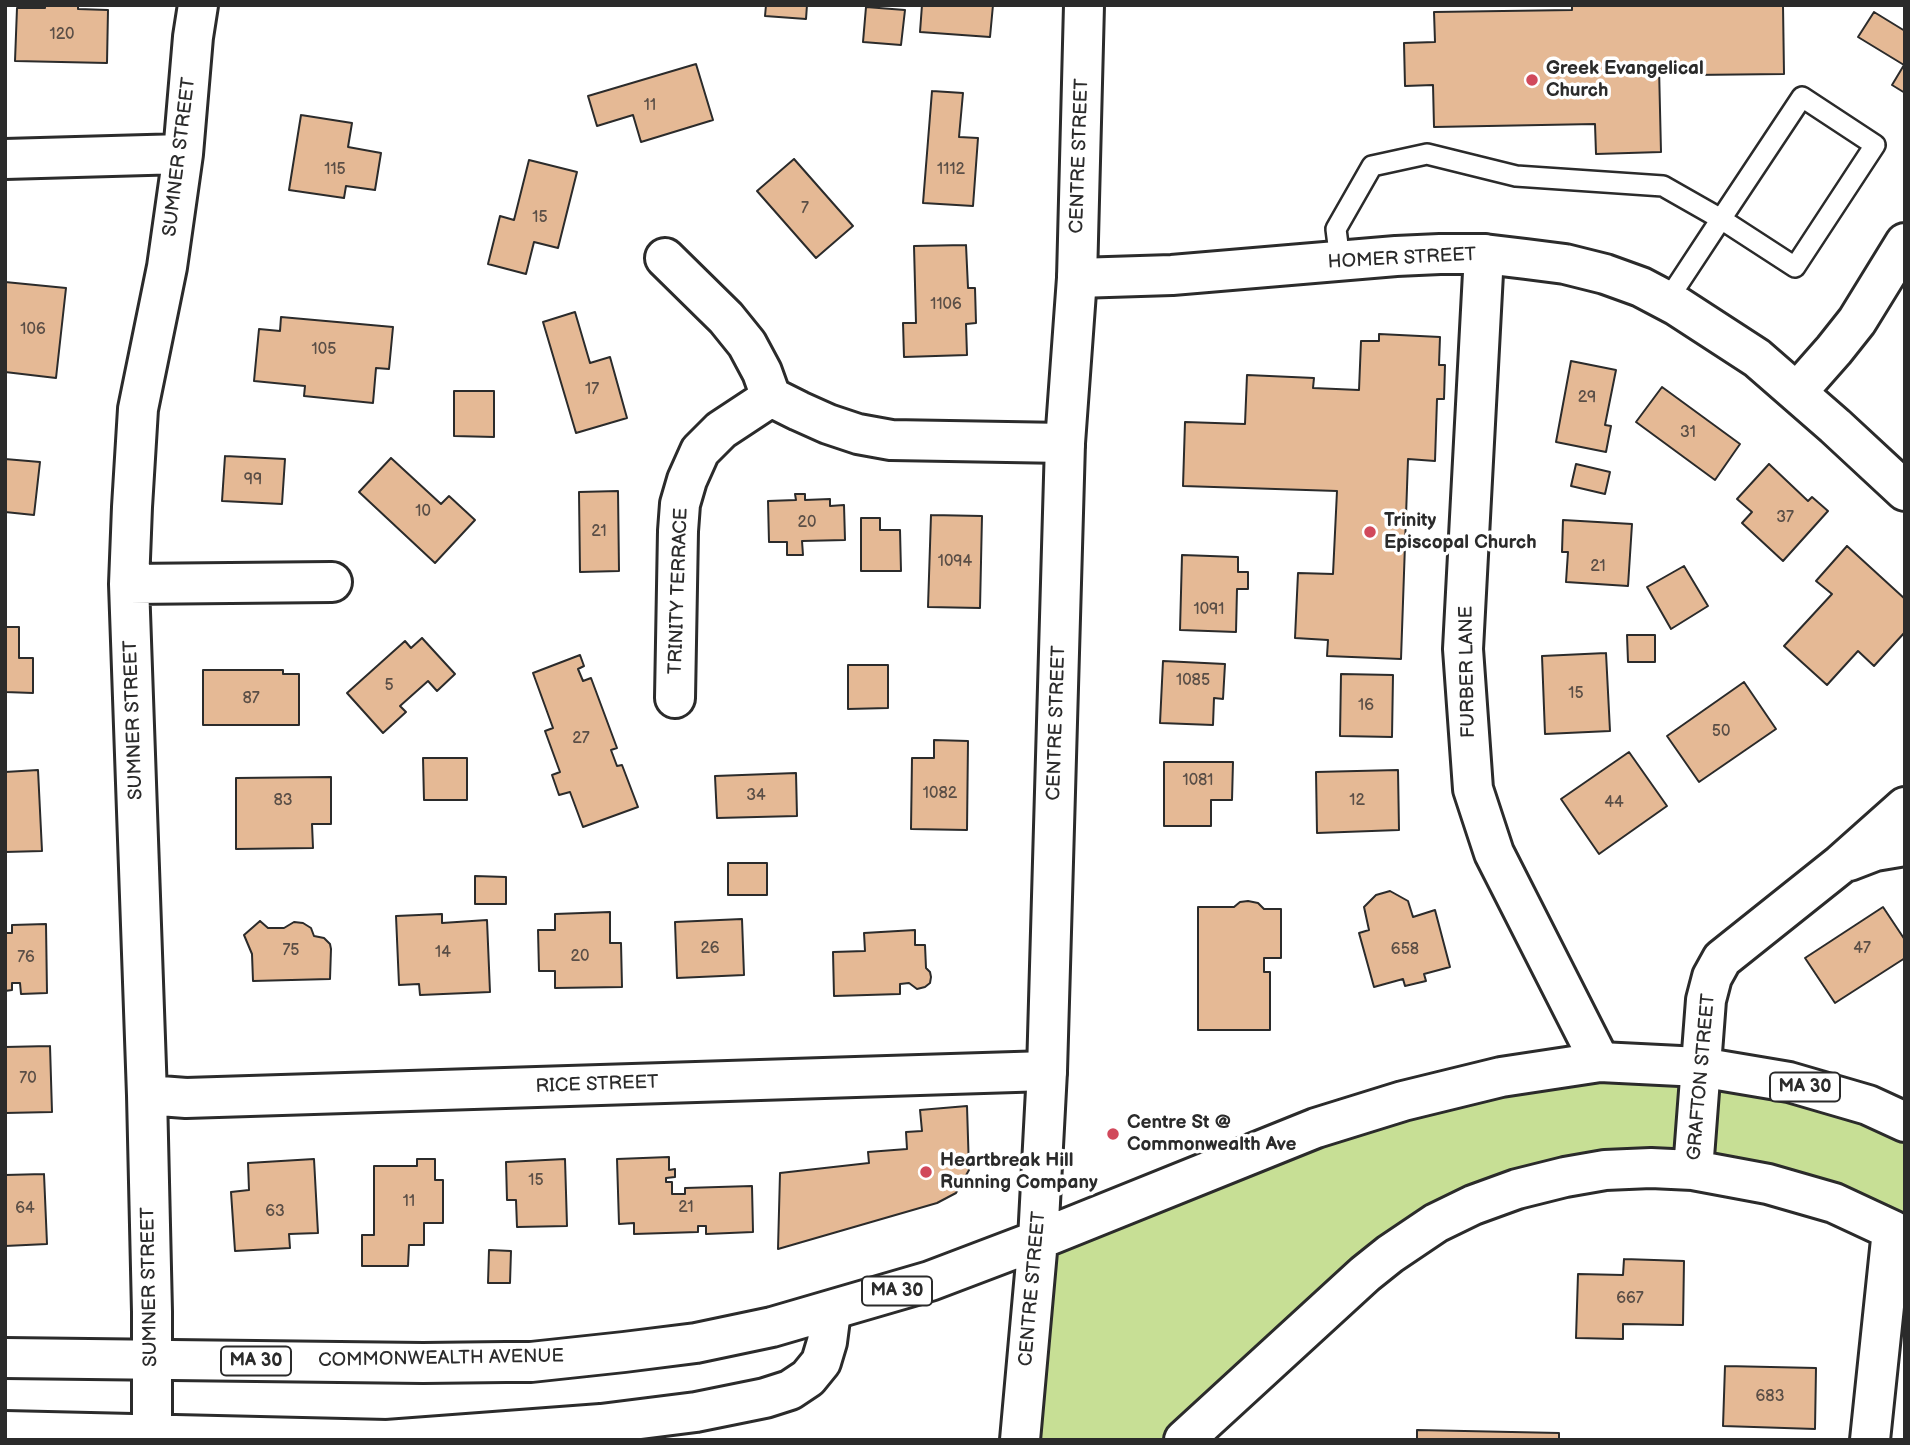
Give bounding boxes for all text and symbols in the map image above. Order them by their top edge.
house number: 120 [49,25,75,45]
place label: Greek Evangelical Church [1546,58,1704,102]
marker: Greek Evangelical Church [1524,72,1540,88]
street label: SUMNER STREET [159,76,201,238]
street label: CENTRE STREET [1066,78,1094,234]
house number: 11 [644,96,656,116]
house number: 115 [324,160,346,180]
house number: 1112 [937,160,965,180]
house number: 7 [801,199,809,219]
house number: 15 [532,208,548,228]
street label: HOMER STREET [1327,244,1477,274]
house number: 1106 [930,295,962,315]
house number: 106 [20,320,46,340]
house number: 105 [312,340,336,360]
house number: 17 [585,380,599,400]
house number: 29 [1578,388,1596,408]
house number: 31 [1680,423,1696,443]
house number: 99 [244,470,262,490]
house number: 10 [415,502,431,522]
street label: TRINITY TERRACE [665,507,693,675]
house number: 37 [1776,508,1794,528]
place label: Trinity Episcopal Church [1384,510,1537,554]
house number: 20 [798,513,816,533]
house number: 21 [591,522,607,542]
marker: Trinity Episcopal Church [1362,524,1378,540]
house number: 1094 [938,552,972,572]
house number: 21 [1590,557,1606,577]
house number: 1091 [1193,600,1225,620]
street label: FURBER LANE [1455,606,1481,738]
street label: SUMNER STREET [120,640,148,800]
street label: CENTRE STREET [1043,645,1071,801]
house number: 1085 [1176,671,1210,691]
house number: 5 [384,676,394,696]
house number: 15 [1568,684,1584,704]
house number: 87 [242,689,260,709]
house number: 16 [1358,696,1374,716]
house number: 50 [1712,722,1730,742]
house number: 27 [572,729,590,749]
house number: 1081 [1182,771,1214,791]
house number: 1082 [923,784,957,804]
house number: 34 [746,786,766,806]
house number: 83 [273,791,293,811]
house number: 12 [1349,791,1365,811]
house number: 44 [1604,793,1624,813]
house number: 26 [700,939,720,959]
house number: 47 [1853,939,1871,959]
house number: 658 [1391,940,1419,960]
house number: 75 [282,941,300,961]
house number: 14 [435,943,451,963]
house number: 20 [571,947,589,967]
house number: 76 [17,948,35,968]
street label: GRAFTON STREET [1683,993,1721,1161]
house number: 70 [19,1069,37,1089]
street label: RICE STREET [535,1071,659,1099]
road number: MA 30 [1770,1072,1840,1102]
place label: Centre St @ Commonwealth Ave [1127,1112,1296,1156]
marker: Centre St @ Commonwealth Ave [1105,1126,1121,1142]
place label: Heartbreak Hill Running Company [940,1150,1098,1194]
marker: Heartbreak Hill Running Company [918,1164,934,1180]
house number: 15 [528,1171,544,1191]
house number: 11 [403,1192,415,1212]
house number: 21 [678,1198,694,1218]
house number: 64 [15,1199,35,1219]
house number: 63 [265,1202,285,1222]
street label: SUMNER STREET [137,1207,163,1367]
street label: CENTRE STREET [1015,1211,1051,1367]
road number: MA 30 [862,1276,932,1306]
house number: 667 [1616,1289,1644,1309]
street label: COMMONWEALTH AVENUE [318,1345,564,1373]
road number: MA 30 [221,1346,291,1376]
house number: 683 [1756,1387,1784,1407]

